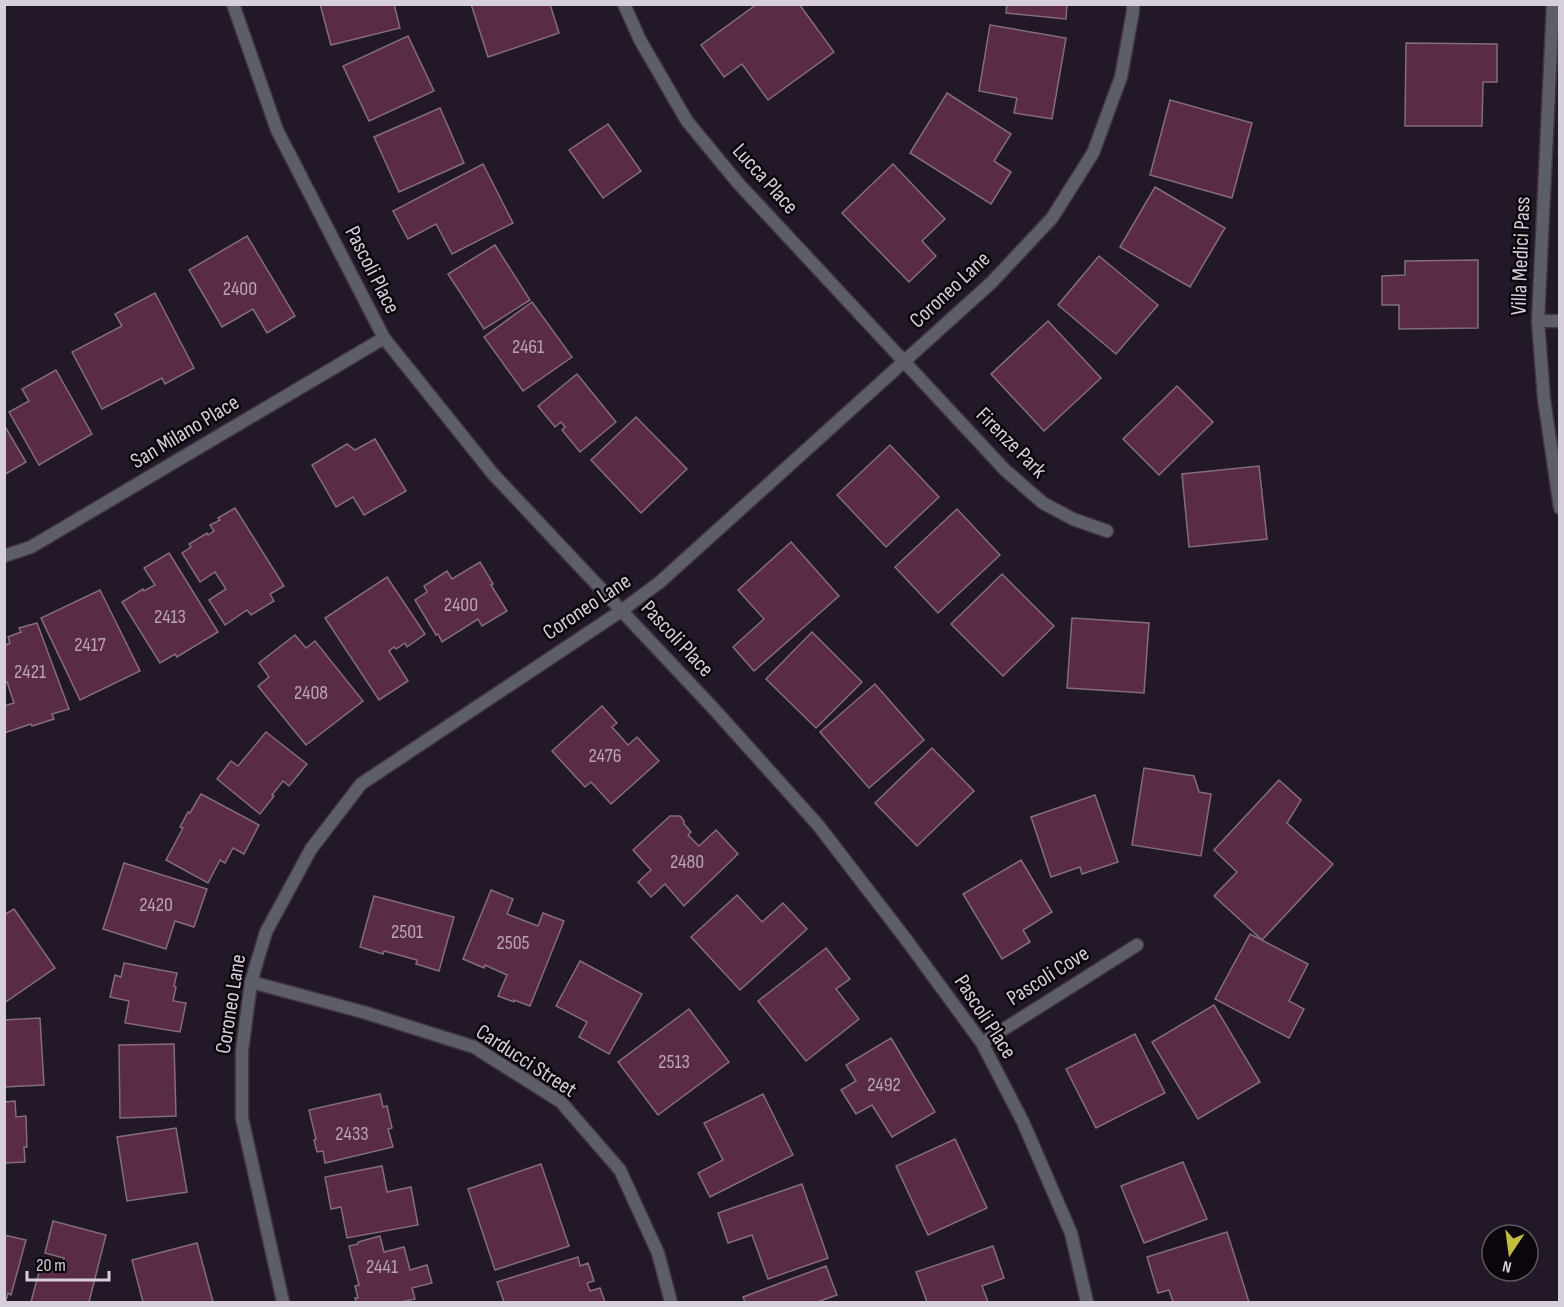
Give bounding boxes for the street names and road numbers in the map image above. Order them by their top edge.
street label: Lucca Place [726,138,804,220]
street label: Villa Medici Pass [1505,196,1537,316]
street label: Pascoli Place [338,222,406,318]
street label: Coroneo Lane [904,246,996,334]
street label: San Milano Place [126,389,244,475]
street label: Firenze Park [970,402,1052,484]
street label: Coroneo Lane [538,568,636,646]
street label: Pascoli Place [635,595,719,683]
street label: Pascoli Cove [1002,940,1094,1012]
street label: Coroneo Lane [210,952,252,1056]
street label: Pascoli Place [948,970,1022,1064]
street label: Carducci Street [471,1018,582,1104]

